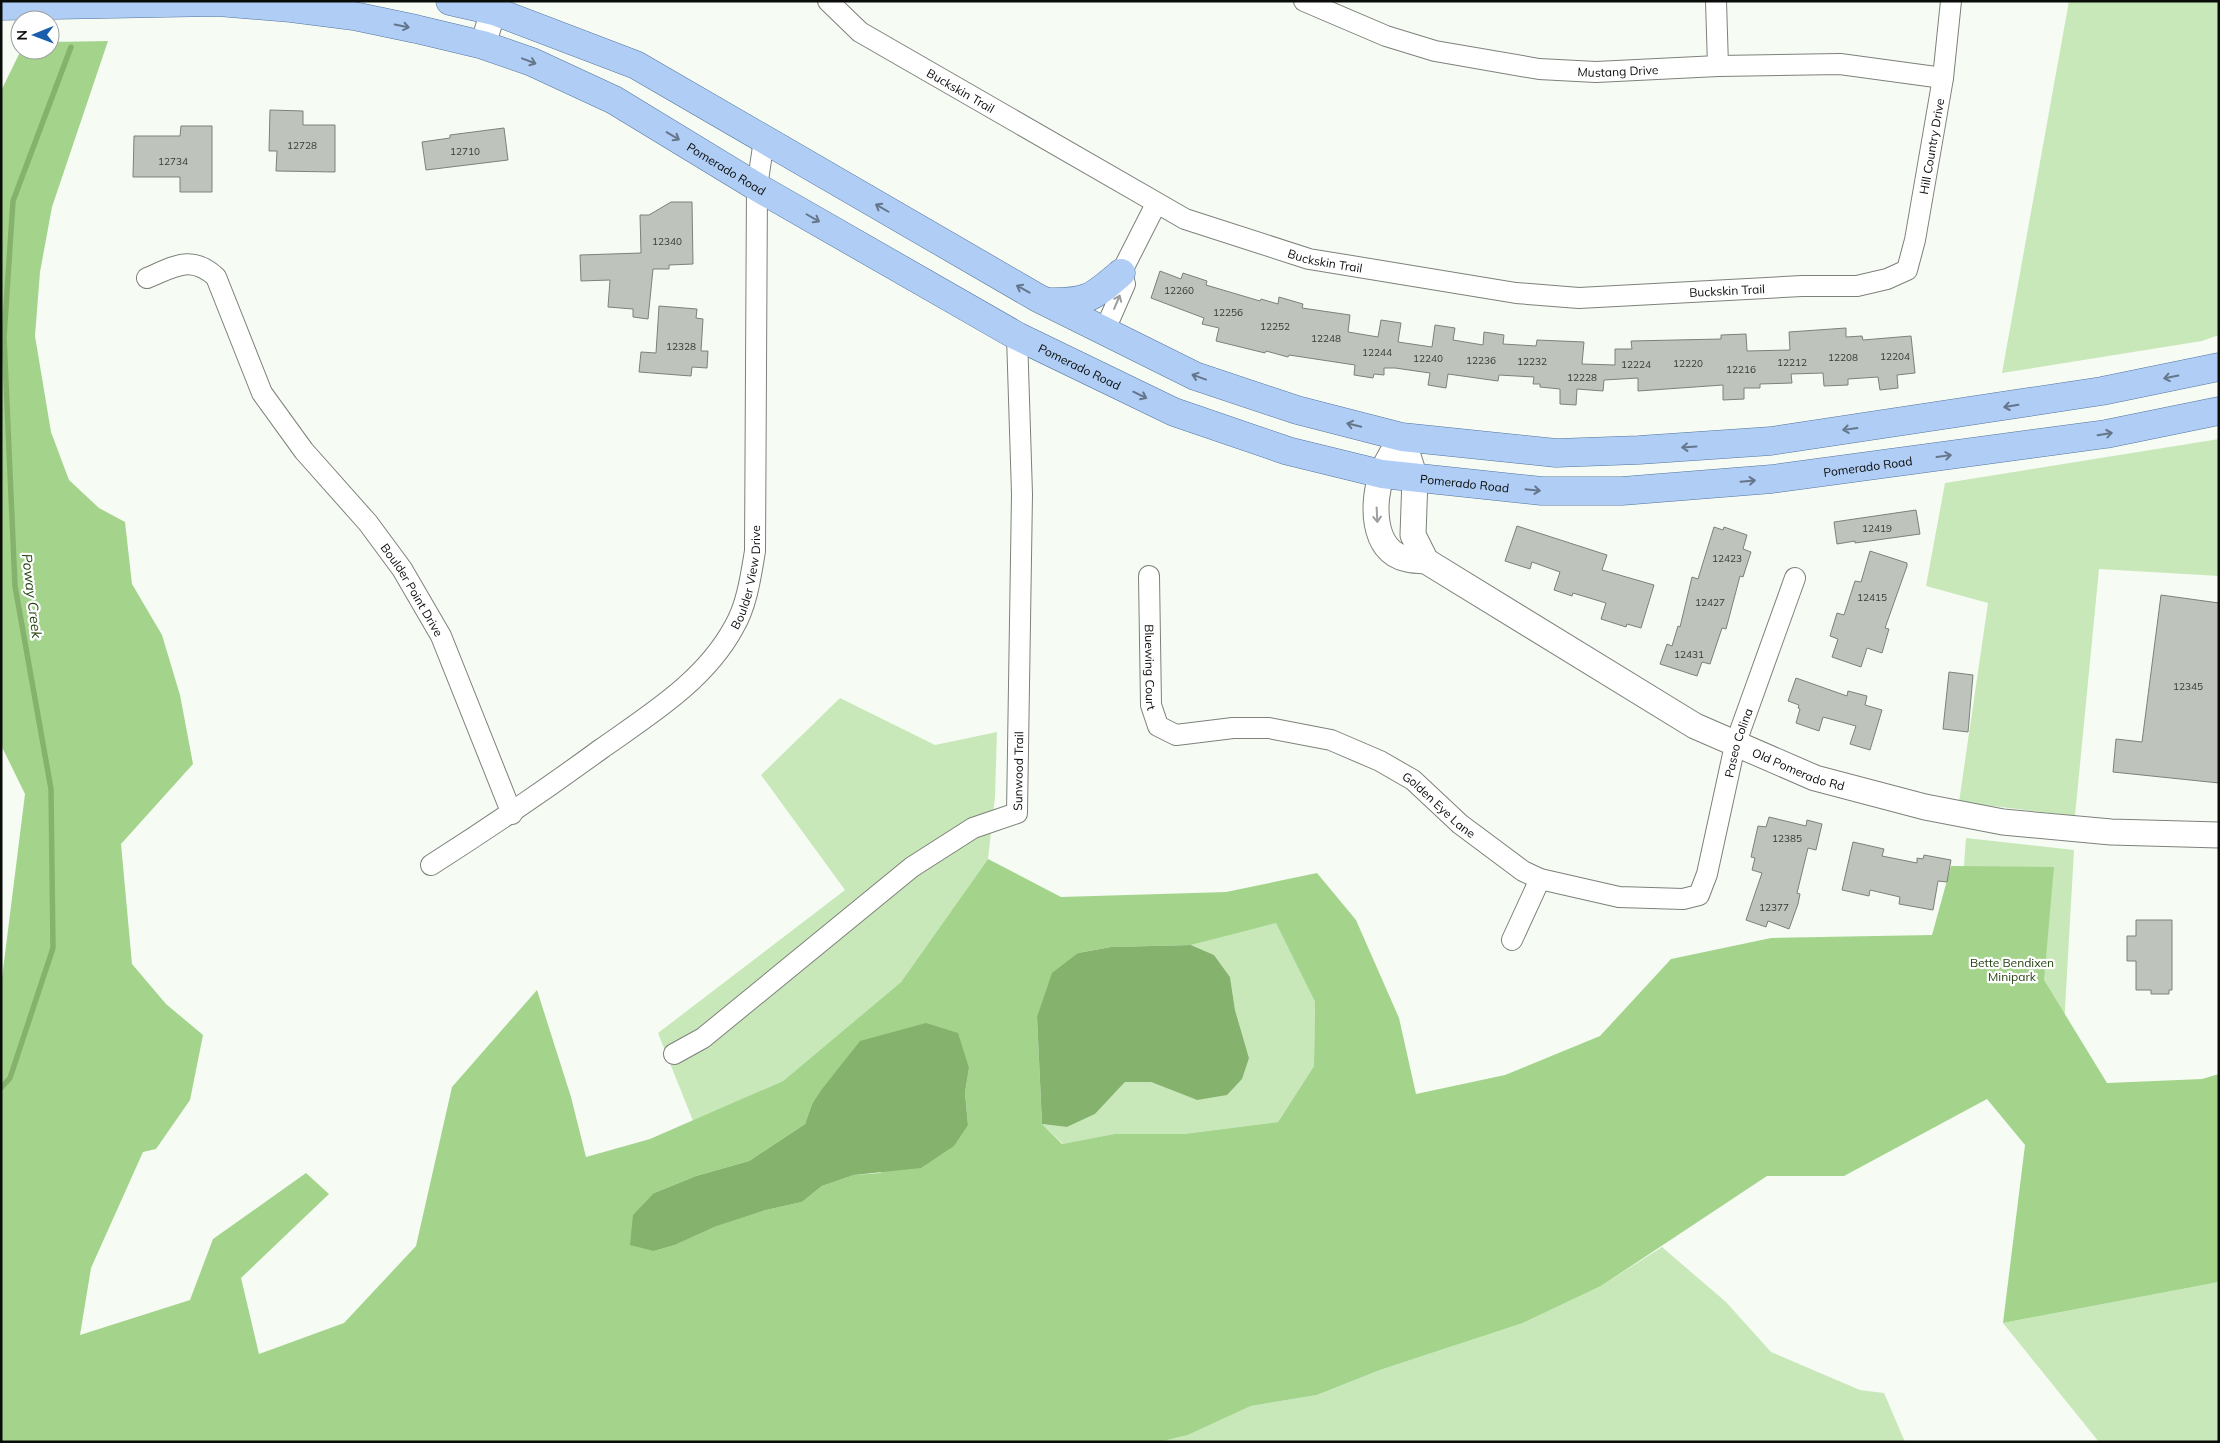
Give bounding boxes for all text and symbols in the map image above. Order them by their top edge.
north arrow [10,10,60,60]
one-way arrow [393,22,409,31]
text: N [13,30,31,41]
one-way arrow [521,57,536,66]
street label: Mustang Drive [1577,61,1659,80]
street label: Buckskin Trail [924,65,998,115]
street label: Hill Country Drive [1916,97,1947,195]
one-way arrow [666,131,680,141]
house number: 12728 [287,139,317,152]
street label: Pomerado Road [684,139,769,198]
house number: 12710 [450,145,480,158]
house number: 12734 [158,155,188,168]
one-way arrow [874,203,889,213]
one-way arrow [805,214,820,224]
house number: 12340 [652,235,682,248]
street label: Buckskin Trail [1286,245,1364,275]
street label: Buckskin Trail [1689,281,1765,300]
one-way arrow [1015,284,1030,294]
house number: 12260 [1164,284,1194,297]
one-way arrow [1112,295,1122,310]
house number: 12256 [1213,306,1243,319]
house number: 12252 [1260,320,1290,333]
house number: 12248 [1311,332,1341,345]
house number: 12328 [666,340,696,353]
street label: Pomerado Road [1036,340,1123,393]
house number: 12244 [1362,346,1392,359]
house number: 12204 [1880,350,1910,363]
house number: 12208 [1828,351,1858,364]
house number: 12240 [1413,352,1443,365]
house number: 12236 [1466,354,1496,367]
house number: 12232 [1517,355,1547,368]
house number: 12212 [1777,356,1807,369]
house number: 12220 [1673,357,1703,370]
house number: 12224 [1621,358,1651,371]
house number: 12216 [1726,363,1756,376]
house number: 12228 [1567,371,1597,384]
one-way arrow [1192,372,1207,381]
one-way arrow [2163,373,2179,382]
one-way arrow [1132,391,1147,401]
one-way arrow [2003,401,2019,411]
one-way arrow [1347,420,1363,429]
one-way arrow [1843,425,1859,435]
one-way arrow [2096,428,2112,438]
one-way arrow [1681,442,1697,451]
one-way arrow [1935,451,1951,461]
street label: Pomerado Road [1822,453,1913,480]
street label: Pomerado Road [1419,471,1510,495]
one-way arrow [1739,477,1755,486]
one-way arrow [1525,485,1541,495]
one-way arrow [1372,507,1381,523]
house number: 12419 [1862,522,1892,535]
street label: Boulder View Drive [727,525,763,632]
street label: Boulder Point Drive [378,540,447,639]
house number: 12423 [1712,552,1742,565]
water label: Poway Creek [18,553,46,640]
house number: 12415 [1857,591,1887,604]
house number: 12427 [1695,596,1725,609]
street label: Bluewing Court [1142,624,1160,712]
house number: 12431 [1674,648,1704,661]
house number: 12345 [2173,680,2203,693]
street label: Paseo Colina [1721,706,1755,779]
street label: Sunwood Trail [1010,731,1026,811]
street label: Old Pomerado Rd [1750,744,1846,793]
street label: Golden Eye Lane [1400,768,1479,841]
house number: 12385 [1772,832,1802,845]
house number: 12377 [1759,901,1789,914]
park label: Bette Bendixen Minipark [1970,955,2054,984]

